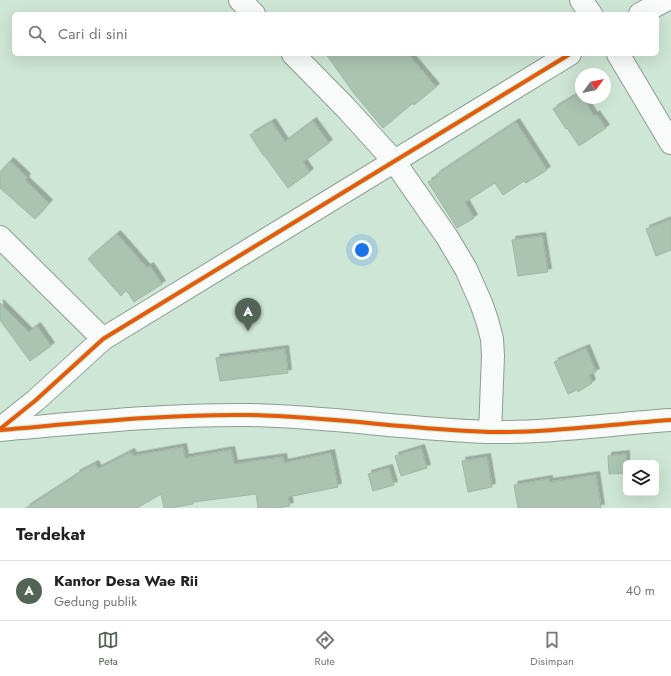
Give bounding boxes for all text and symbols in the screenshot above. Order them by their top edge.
search box [12,12,659,56]
icon: search [26,23,48,45]
text: Cari di sini [58,23,128,45]
north arrow [575,68,611,104]
your location [352,240,372,260]
pin: A [235,298,261,331]
map controls [623,460,659,496]
button: layers [623,460,659,496]
text: Terdekat [16,522,85,546]
text: Kantor Desa Wae Rii [54,570,198,592]
text: A [24,581,34,600]
text: 40 m [626,581,655,600]
text: Gedung publik [54,592,137,611]
tab: Peta [97,629,119,669]
tab: Rute [314,629,336,669]
tab: Disimpan [530,629,574,669]

